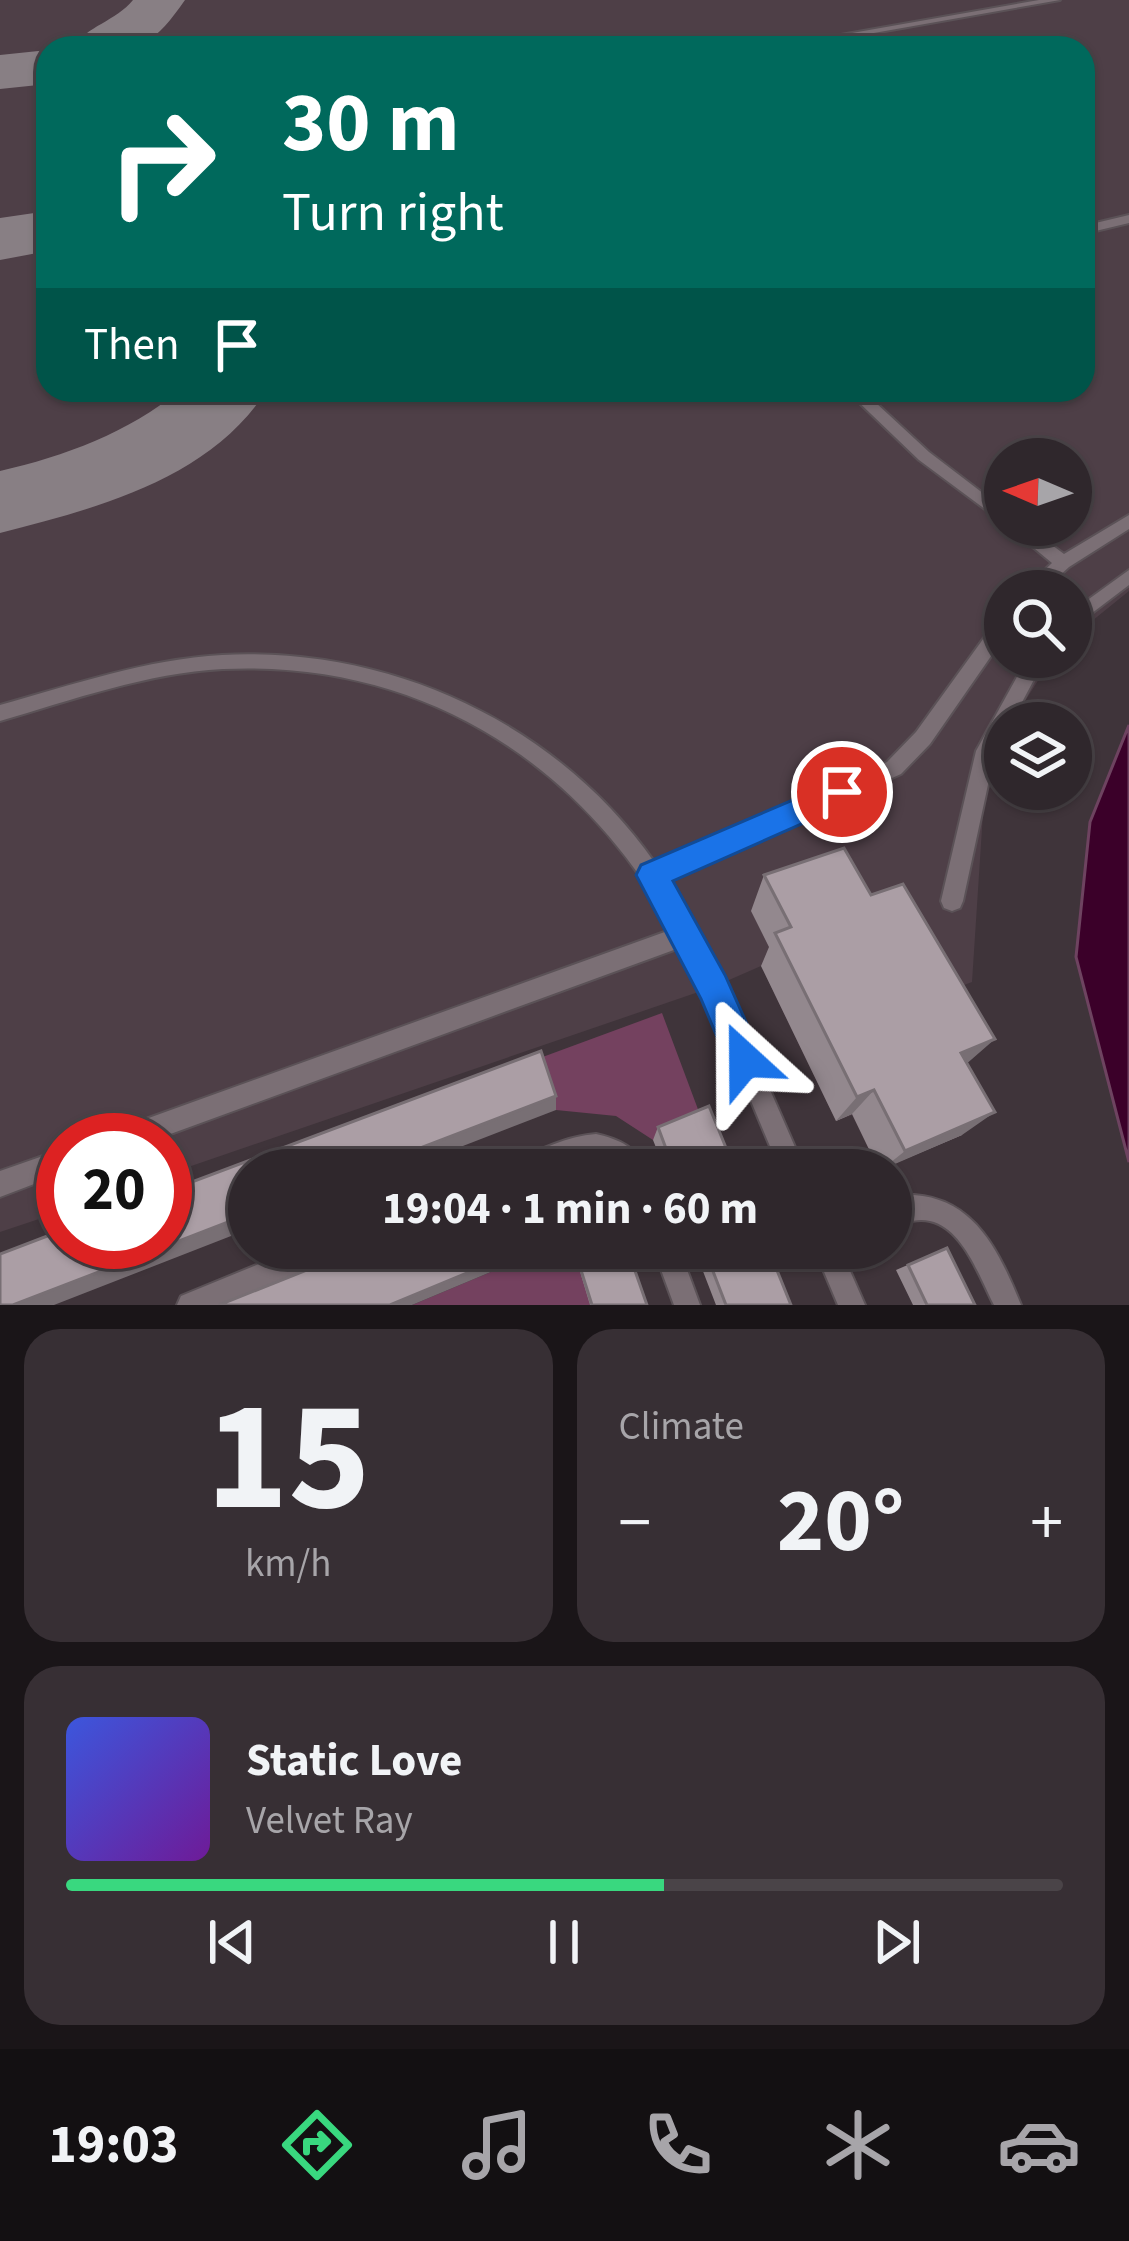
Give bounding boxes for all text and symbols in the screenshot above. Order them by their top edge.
text: 30 m [282,64,460,184]
icon: right [84,84,240,240]
text: Turn right [282,175,504,252]
icon: arrive [204,312,270,378]
text: Then [84,313,180,377]
north arrow [984,438,1092,546]
map controls [984,438,1092,810]
button: search [984,570,1092,678]
button: layers [984,702,1092,810]
pin [791,741,893,843]
icon: arrive [809,759,875,825]
position arrow [682,997,808,1123]
speed limit sign: 20 [36,1113,192,1269]
text: 19:04 · 1 min · 60 m [382,1177,758,1241]
text: 15 [206,1347,371,1569]
text: Climate [619,1399,744,1455]
text: 20° [777,1458,905,1586]
text: − [619,1476,651,1570]
text: + [1030,1476,1063,1570]
text: km/h [245,1536,332,1592]
text: Static Love [246,1729,462,1793]
text: Velvet Ray [246,1793,413,1849]
icon: previous [199,1909,265,1975]
icon: pause [531,1909,597,1975]
icon: next [864,1909,930,1975]
icon: directions [275,2103,359,2187]
icon: music [455,2103,539,2187]
icon: phone [636,2103,720,2187]
icon: climate [816,2103,900,2187]
icon: car [997,2103,1081,2187]
text: 19:03 [48,2107,178,2184]

